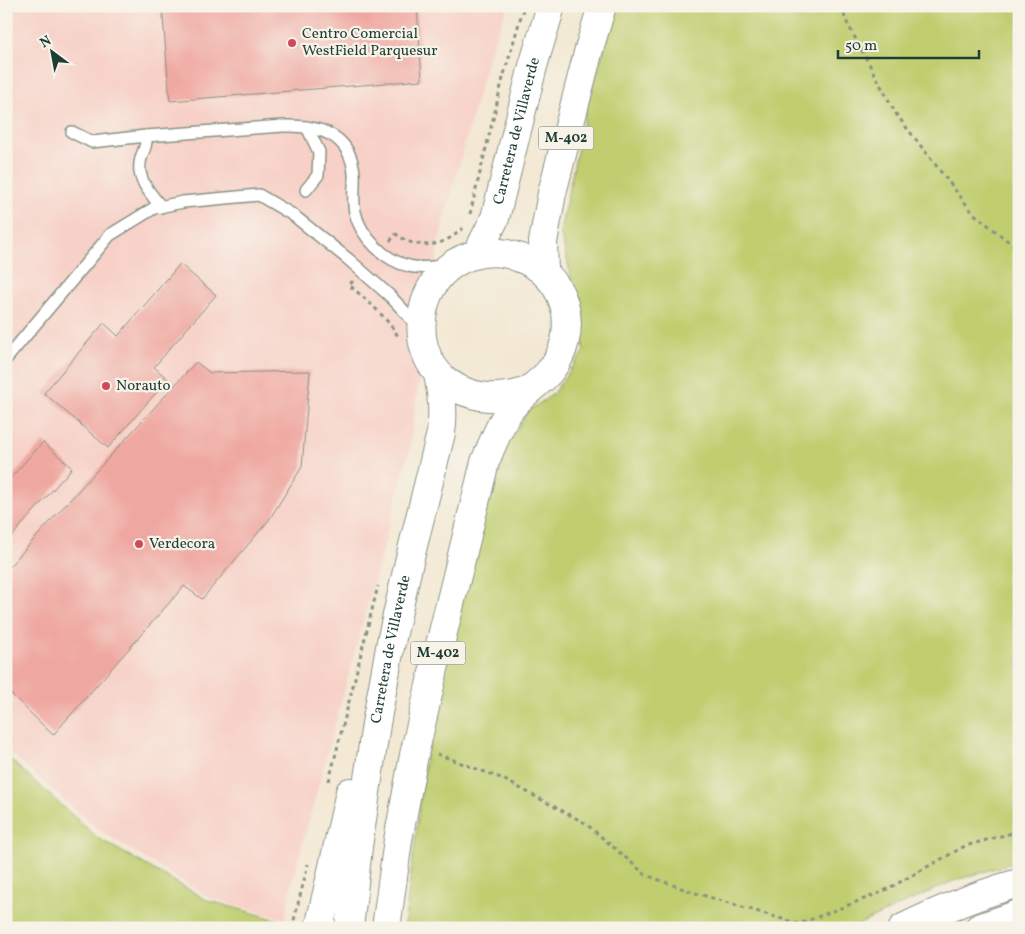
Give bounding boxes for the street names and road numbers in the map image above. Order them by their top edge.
street label: Carretera de Villaverde [488,55,546,207]
road number: M-402 [538,126,594,150]
street label: Carretera de Villaverde [366,573,416,725]
road number: M-402 [410,641,466,664]

